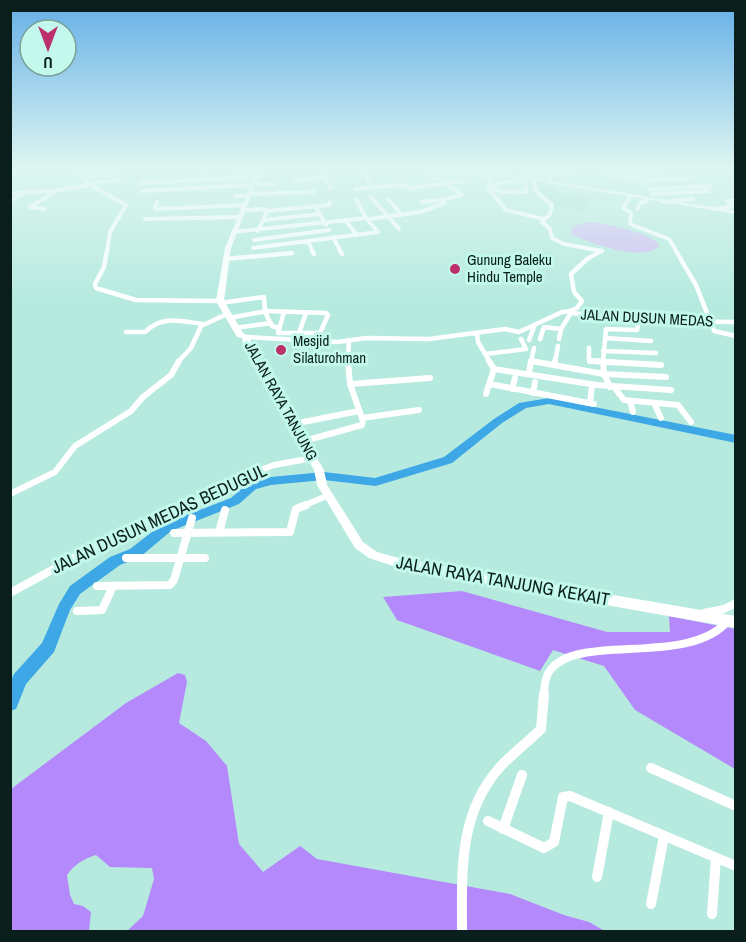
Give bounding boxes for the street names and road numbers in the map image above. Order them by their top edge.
street label: JALAN DUSUN MEDAS [580,304,714,331]
street label: JALAN RAYA TANJUNG [240,337,323,464]
street label: JALAN DUSUN MEDAS BEDUGUL [47,458,270,579]
street label: JALAN RAYA TANJUNG KEKAIT [394,549,612,612]

